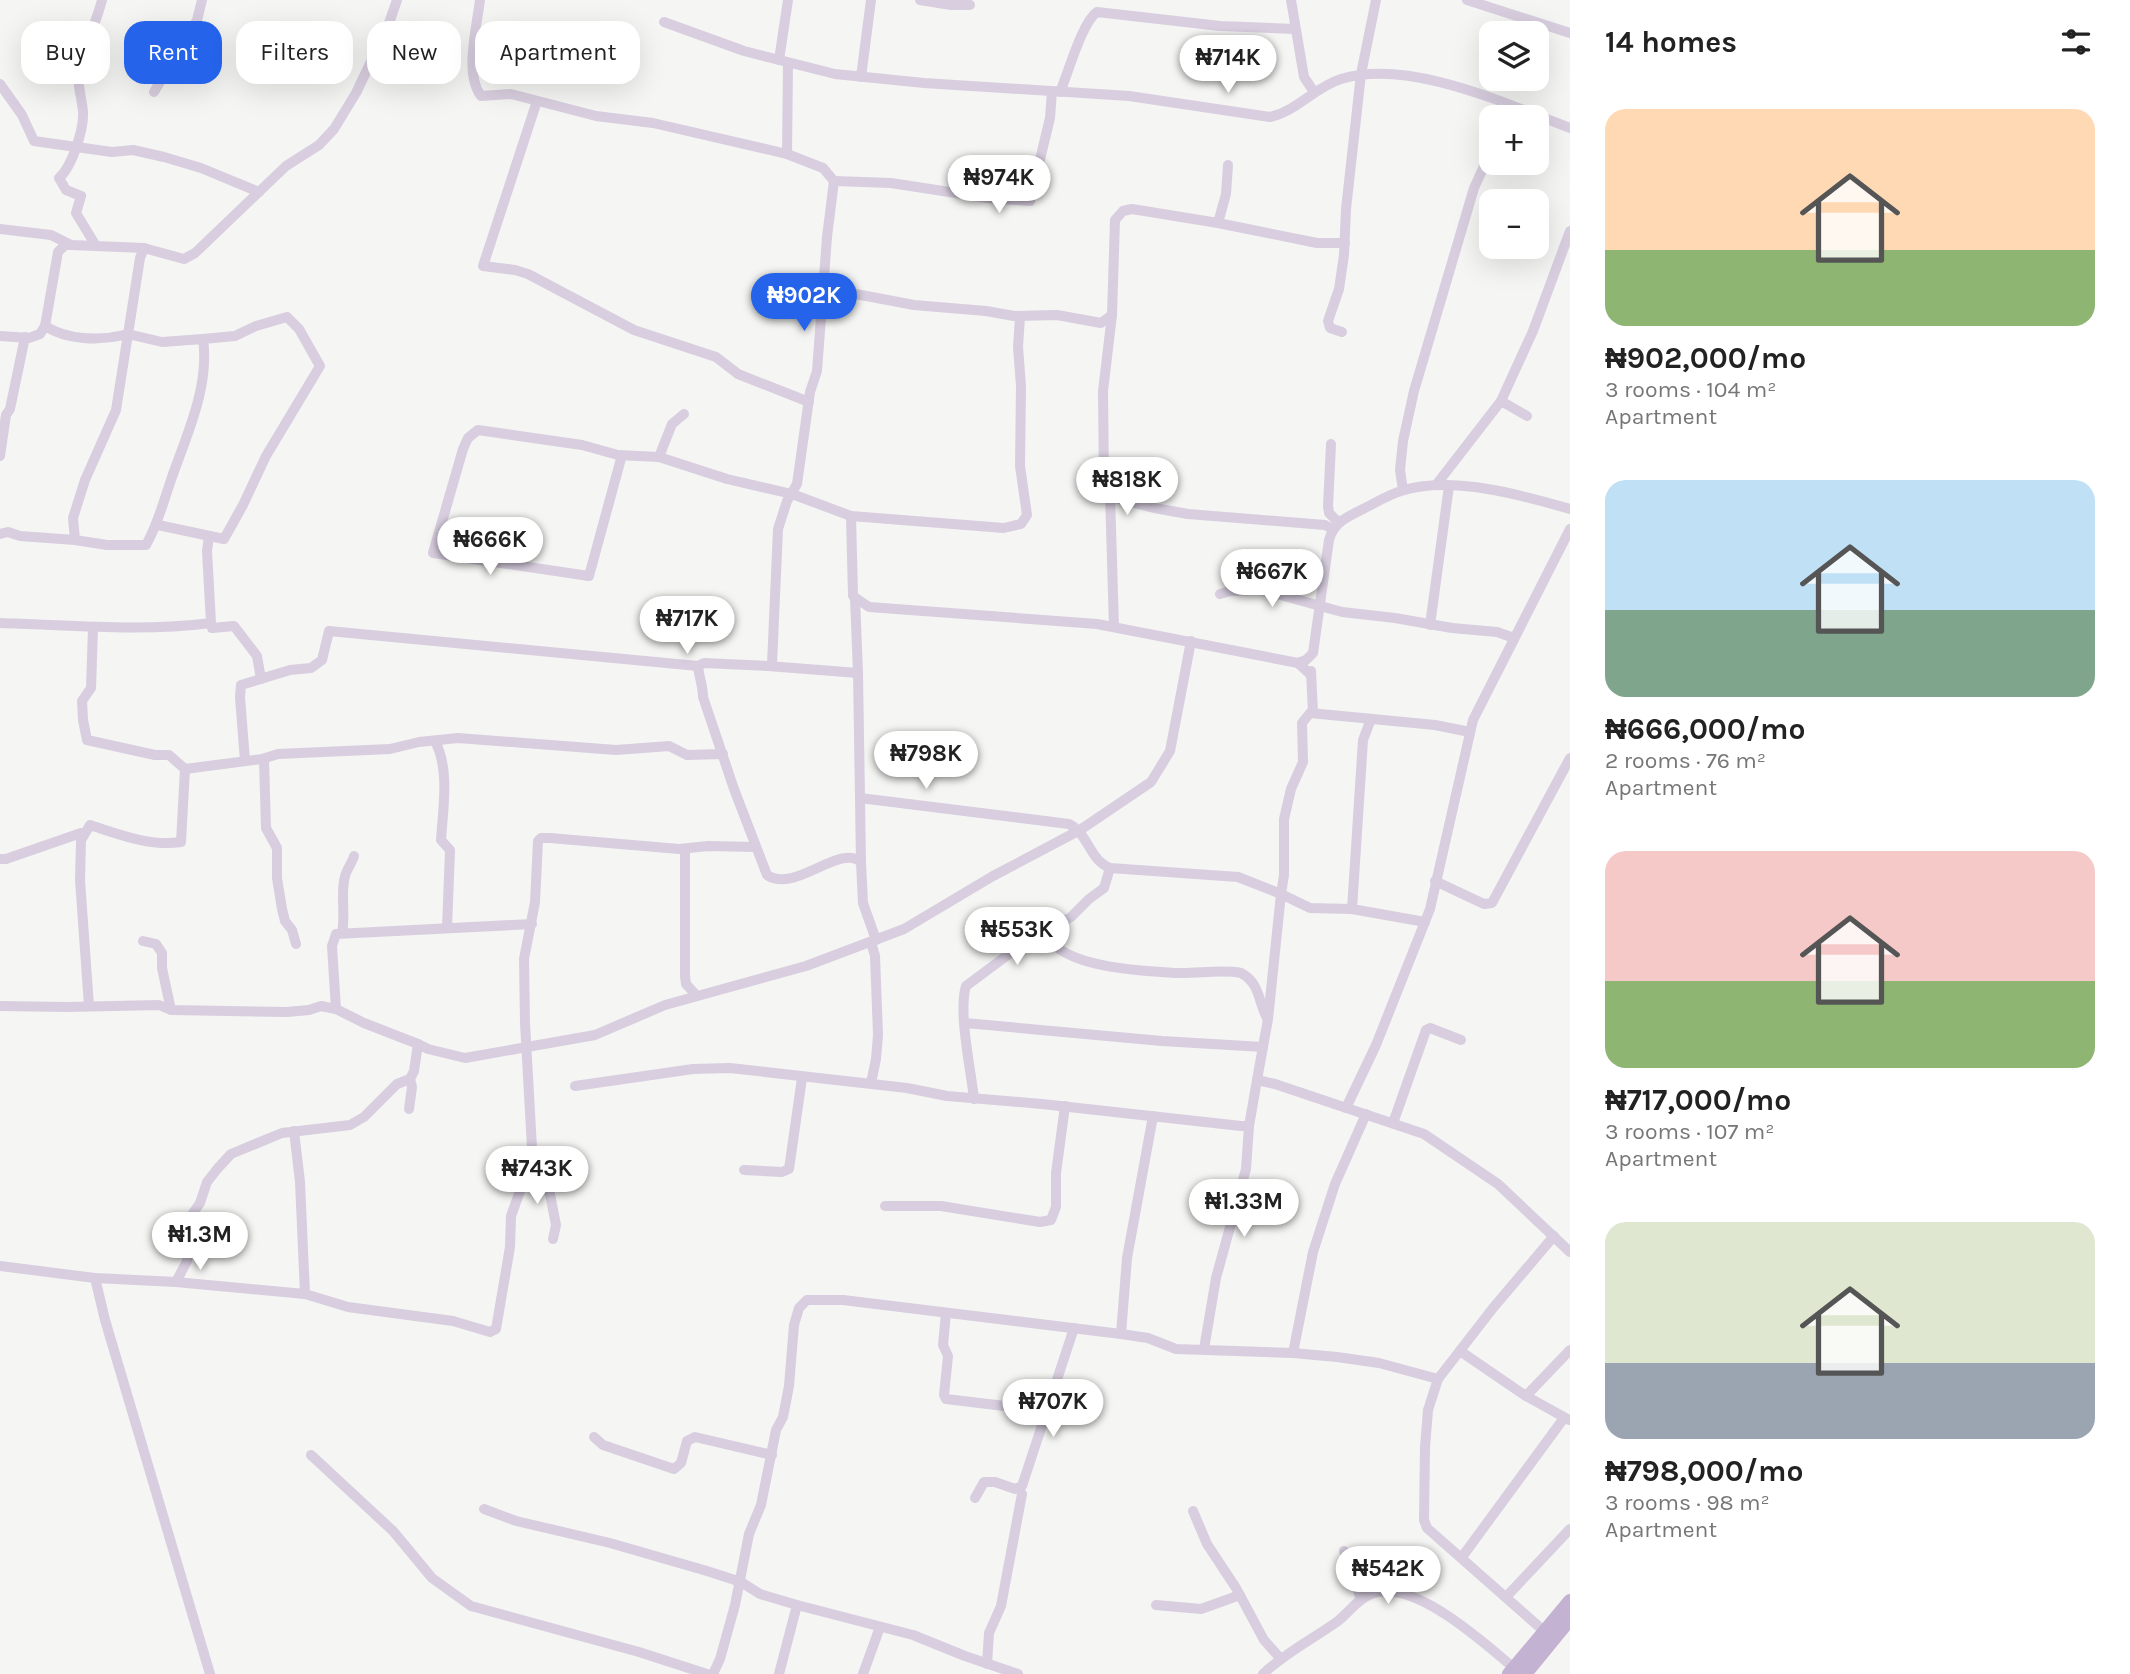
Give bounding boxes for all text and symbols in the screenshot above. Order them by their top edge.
chip: Buy [21,21,110,84]
chip: Rent [124,21,222,84]
chip: Filters [236,21,353,84]
chip: New [367,21,461,84]
chip: Apartment [475,21,640,84]
map controls [1479,21,1549,259]
button: layers [1479,21,1549,91]
icon: filters [2057,23,2095,61]
text: 14 homes [1605,24,1737,60]
pin: ₦714K [1179,36,1277,95]
text: ₦714K [1196,44,1260,71]
button: + [1479,105,1549,175]
icon: home [1787,155,1913,281]
pin: ₦974K [950,156,1048,215]
text: ₦974K [964,164,1034,191]
button: − [1479,189,1549,259]
pin: ₦902K [755,274,853,333]
text: ₦902K [767,282,841,309]
text: ₦902,000/mo [1605,340,1806,376]
text: 3 rooms · 104 m² [1605,376,1776,403]
text: Apartment [1605,403,1717,430]
pin: ₦818K [1078,458,1176,517]
text: ₦818K [1092,466,1162,493]
pin: ₦666K [441,518,539,577]
text: ₦666K [453,526,527,553]
icon: home [1787,526,1913,652]
pin: ₦667K [1223,550,1321,609]
text: ₦667K [1236,558,1308,585]
pin: ₦717K [638,596,736,656]
text: ₦717K [656,605,718,632]
text: ₦666,000/mo [1605,711,1805,747]
pin: ₦798K [877,732,975,791]
text: ₦798K [890,740,962,767]
text: 2 rooms · 76 m² [1605,747,1766,774]
text: Apartment [1605,774,1717,801]
icon: home [1787,897,1913,1023]
pin: ₦553K [968,908,1066,967]
text: ₦553K [981,916,1053,943]
text: ₦717,000/mo [1605,1082,1791,1118]
text: 3 rooms · 107 m² [1605,1118,1774,1145]
text: Apartment [1605,1145,1717,1172]
pin: ₦743K [488,1146,586,1206]
text: ₦743K [501,1155,573,1182]
pin: ₦1.33M [1187,1180,1301,1239]
text: ₦1.33M [1205,1188,1283,1215]
pin: ₦1.3M [151,1212,249,1272]
text: ₦1.3M [168,1221,232,1248]
icon: home [1787,1268,1913,1394]
pin: ₦707K [1004,1380,1102,1439]
text: ₦707K [1018,1388,1088,1415]
text: ₦798,000/mo [1605,1453,1803,1489]
text: 3 rooms · 98 m² [1605,1489,1770,1516]
text: Apartment [1605,1516,1717,1543]
pin: ₦542K [1339,1546,1437,1606]
text: ₦542K [1352,1555,1424,1582]

